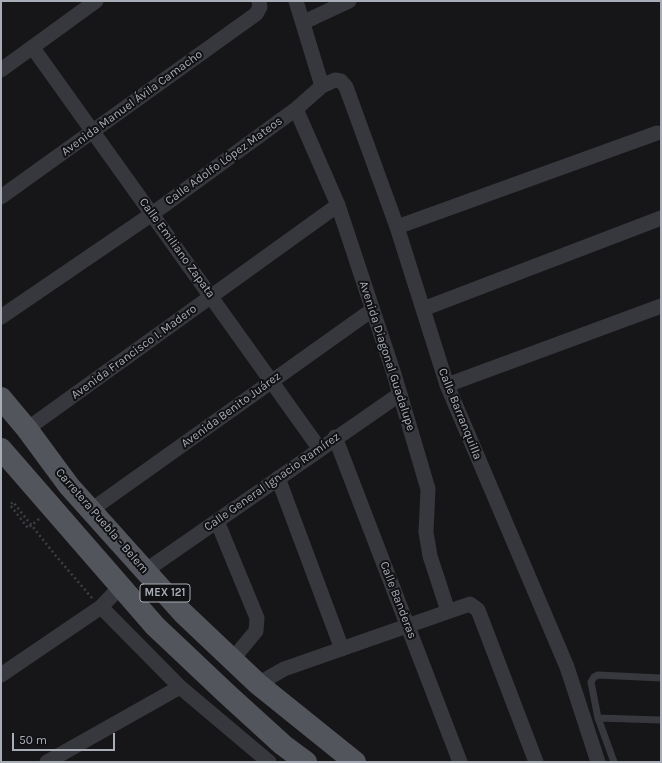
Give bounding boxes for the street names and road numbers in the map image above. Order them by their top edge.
street label: Avenida Manuel Ávila Camacho [59,47,205,159]
street label: Calle Adolfo López Mateos [163,114,285,208]
street label: Calle Emiliano Zapata [136,195,218,301]
street label: Avenida Diagonal Guadalupe [356,279,418,433]
street label: Avenida Francisco I. Madero [68,302,200,402]
street label: Calle Barranquilla [435,366,485,462]
street label: Avenida Benito Juárez [178,369,284,451]
street label: Calle General Ignacio Ramírez [201,430,343,534]
street label: Carretera Puebla - Belem [52,465,152,577]
street label: Calle Banderas [377,559,419,641]
road number: MEX 121 [140,584,190,602]

